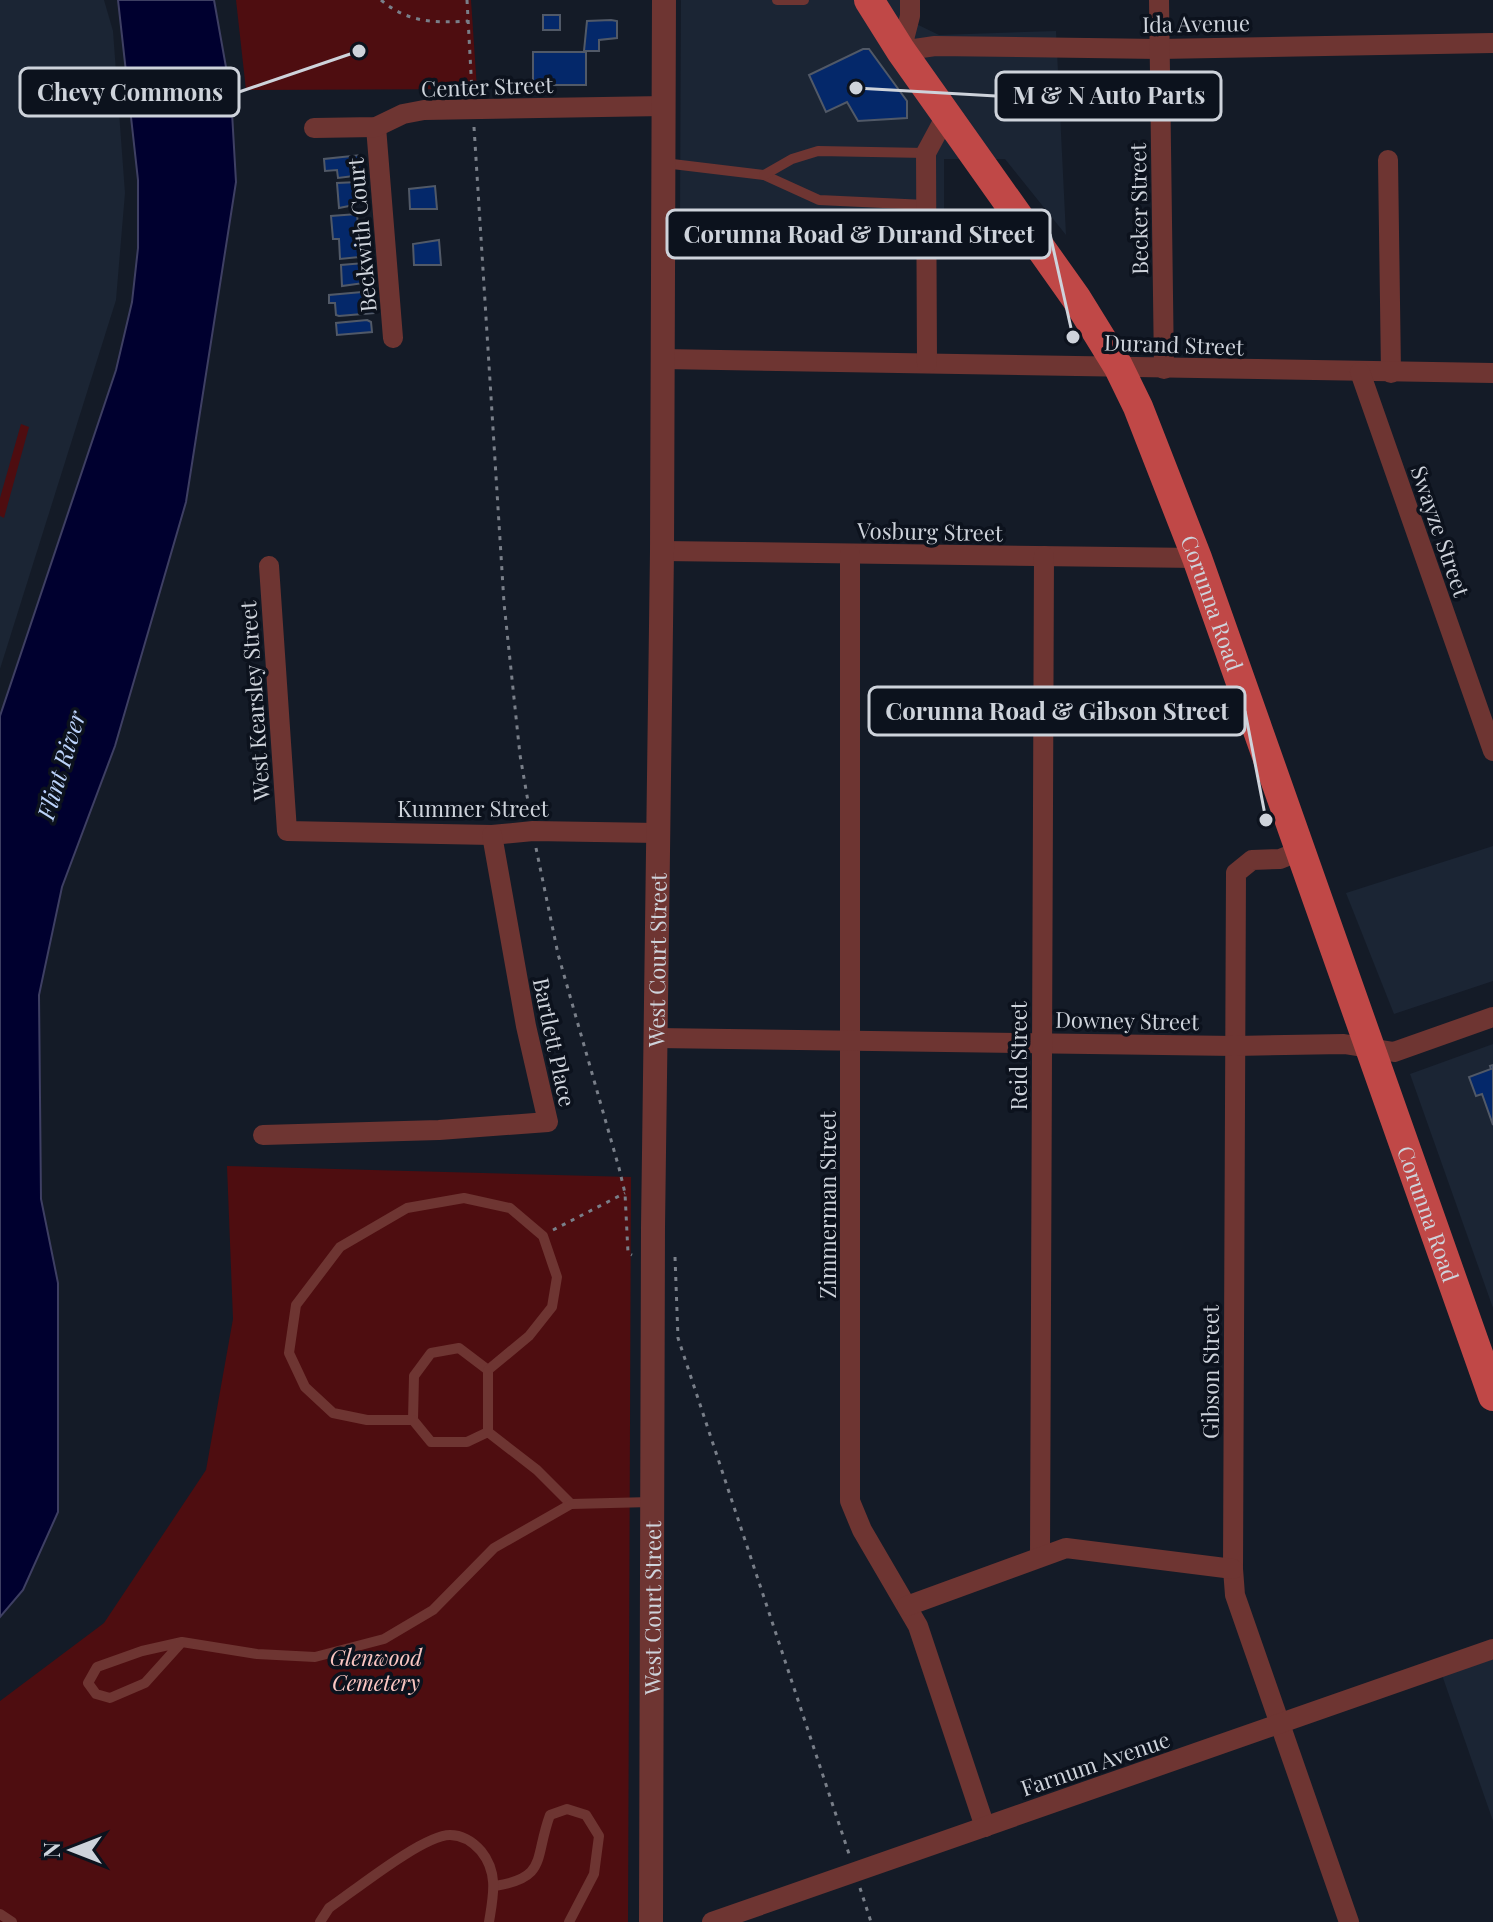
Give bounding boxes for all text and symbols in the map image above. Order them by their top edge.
street label: Ida Avenue [1142,7,1250,39]
callout: Chevy Commons [20,68,239,116]
street label: Center Street [420,69,555,103]
callout: M & N Auto Parts [996,72,1221,120]
text: Chevy Commons [37,75,223,107]
text: M & N Auto Parts [1013,78,1205,110]
street label: Becker Street [1122,142,1154,275]
street label: Beckwith Court [339,155,383,313]
callout: Corunna Road & Durand Street [667,210,1050,258]
text: Corunna Road & Durand Street [684,217,1035,249]
street label: Durand Street [1104,327,1246,361]
street label: Swayze Street [1405,461,1478,602]
street label: Vosburg Street [856,515,1004,547]
street label: Corunna Road [1174,530,1251,675]
street label: West Kearsley Street [232,599,276,803]
callout: Corunna Road & Gibson Street [869,687,1245,735]
text: Corunna Road & Gibson Street [885,694,1229,726]
water label: Flint River [28,706,92,824]
street label: Kummer Street [397,793,550,823]
street label: West Court Street [640,872,673,1048]
street label: Bartlett Place [527,975,583,1109]
street label: Reid Street [1003,1000,1033,1111]
street label: Downey Street [1055,1004,1200,1036]
street label: Zimmerman Street [812,1110,842,1299]
street label: Corunna Road [1391,1142,1467,1286]
street label: Gibson Street [1195,1304,1225,1439]
street label: West Court Street [637,1520,667,1696]
park label: Glenwood Cemetery [330,1642,423,1697]
street label: Farnum Avenue [1016,1723,1174,1803]
north arrow [32,1810,112,1890]
text: N [36,1842,66,1858]

